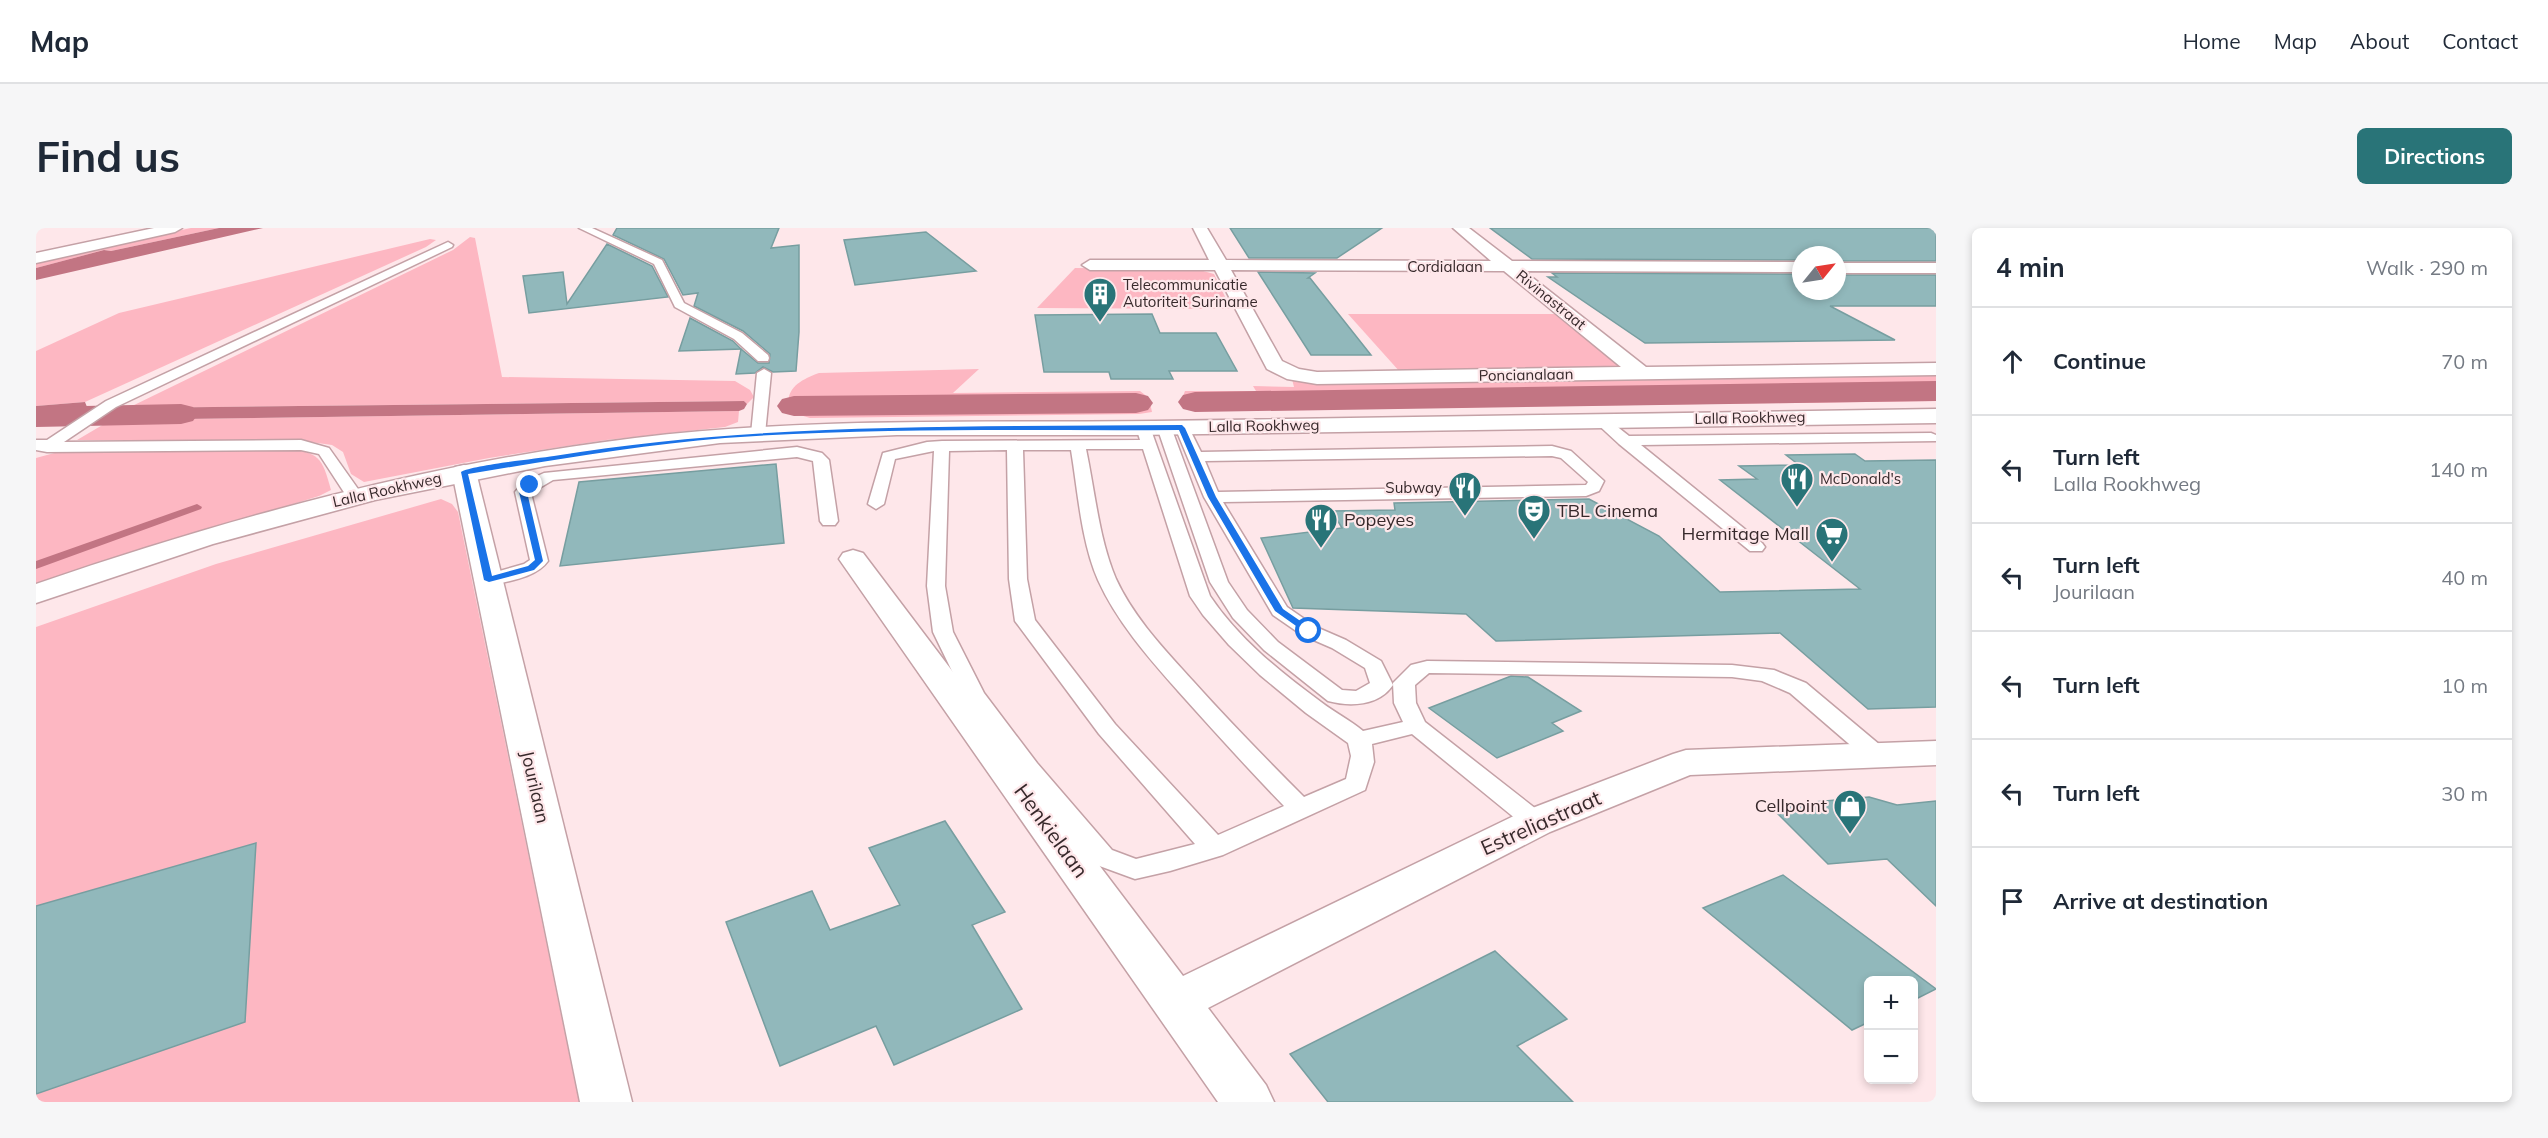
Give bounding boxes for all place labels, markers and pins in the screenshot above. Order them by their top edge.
place label: Telecommunicatie Autoriteit Suriname [1123,275,1258,311]
building icon: Telecommunicatie Autoriteit Suriname [1082,276,1118,323]
restaurant icon: McDonald's [1779,461,1815,508]
place label: McDonald's [1820,469,1901,488]
restaurant icon: Subway [1447,470,1483,517]
place label: Subway [1385,478,1442,497]
theatre icon: TBL Cinema [1516,493,1552,540]
place label: TBL Cinema [1557,499,1658,522]
restaurant icon: Popeyes [1303,502,1339,549]
place label: Popeyes [1344,508,1414,531]
supermarket icon: Hermitage Mall [1814,516,1850,563]
place label: Hermitage Mall [1682,522,1809,545]
shop icon: Cellpoint [1832,788,1868,835]
place label: Cellpoint [1755,794,1827,817]

